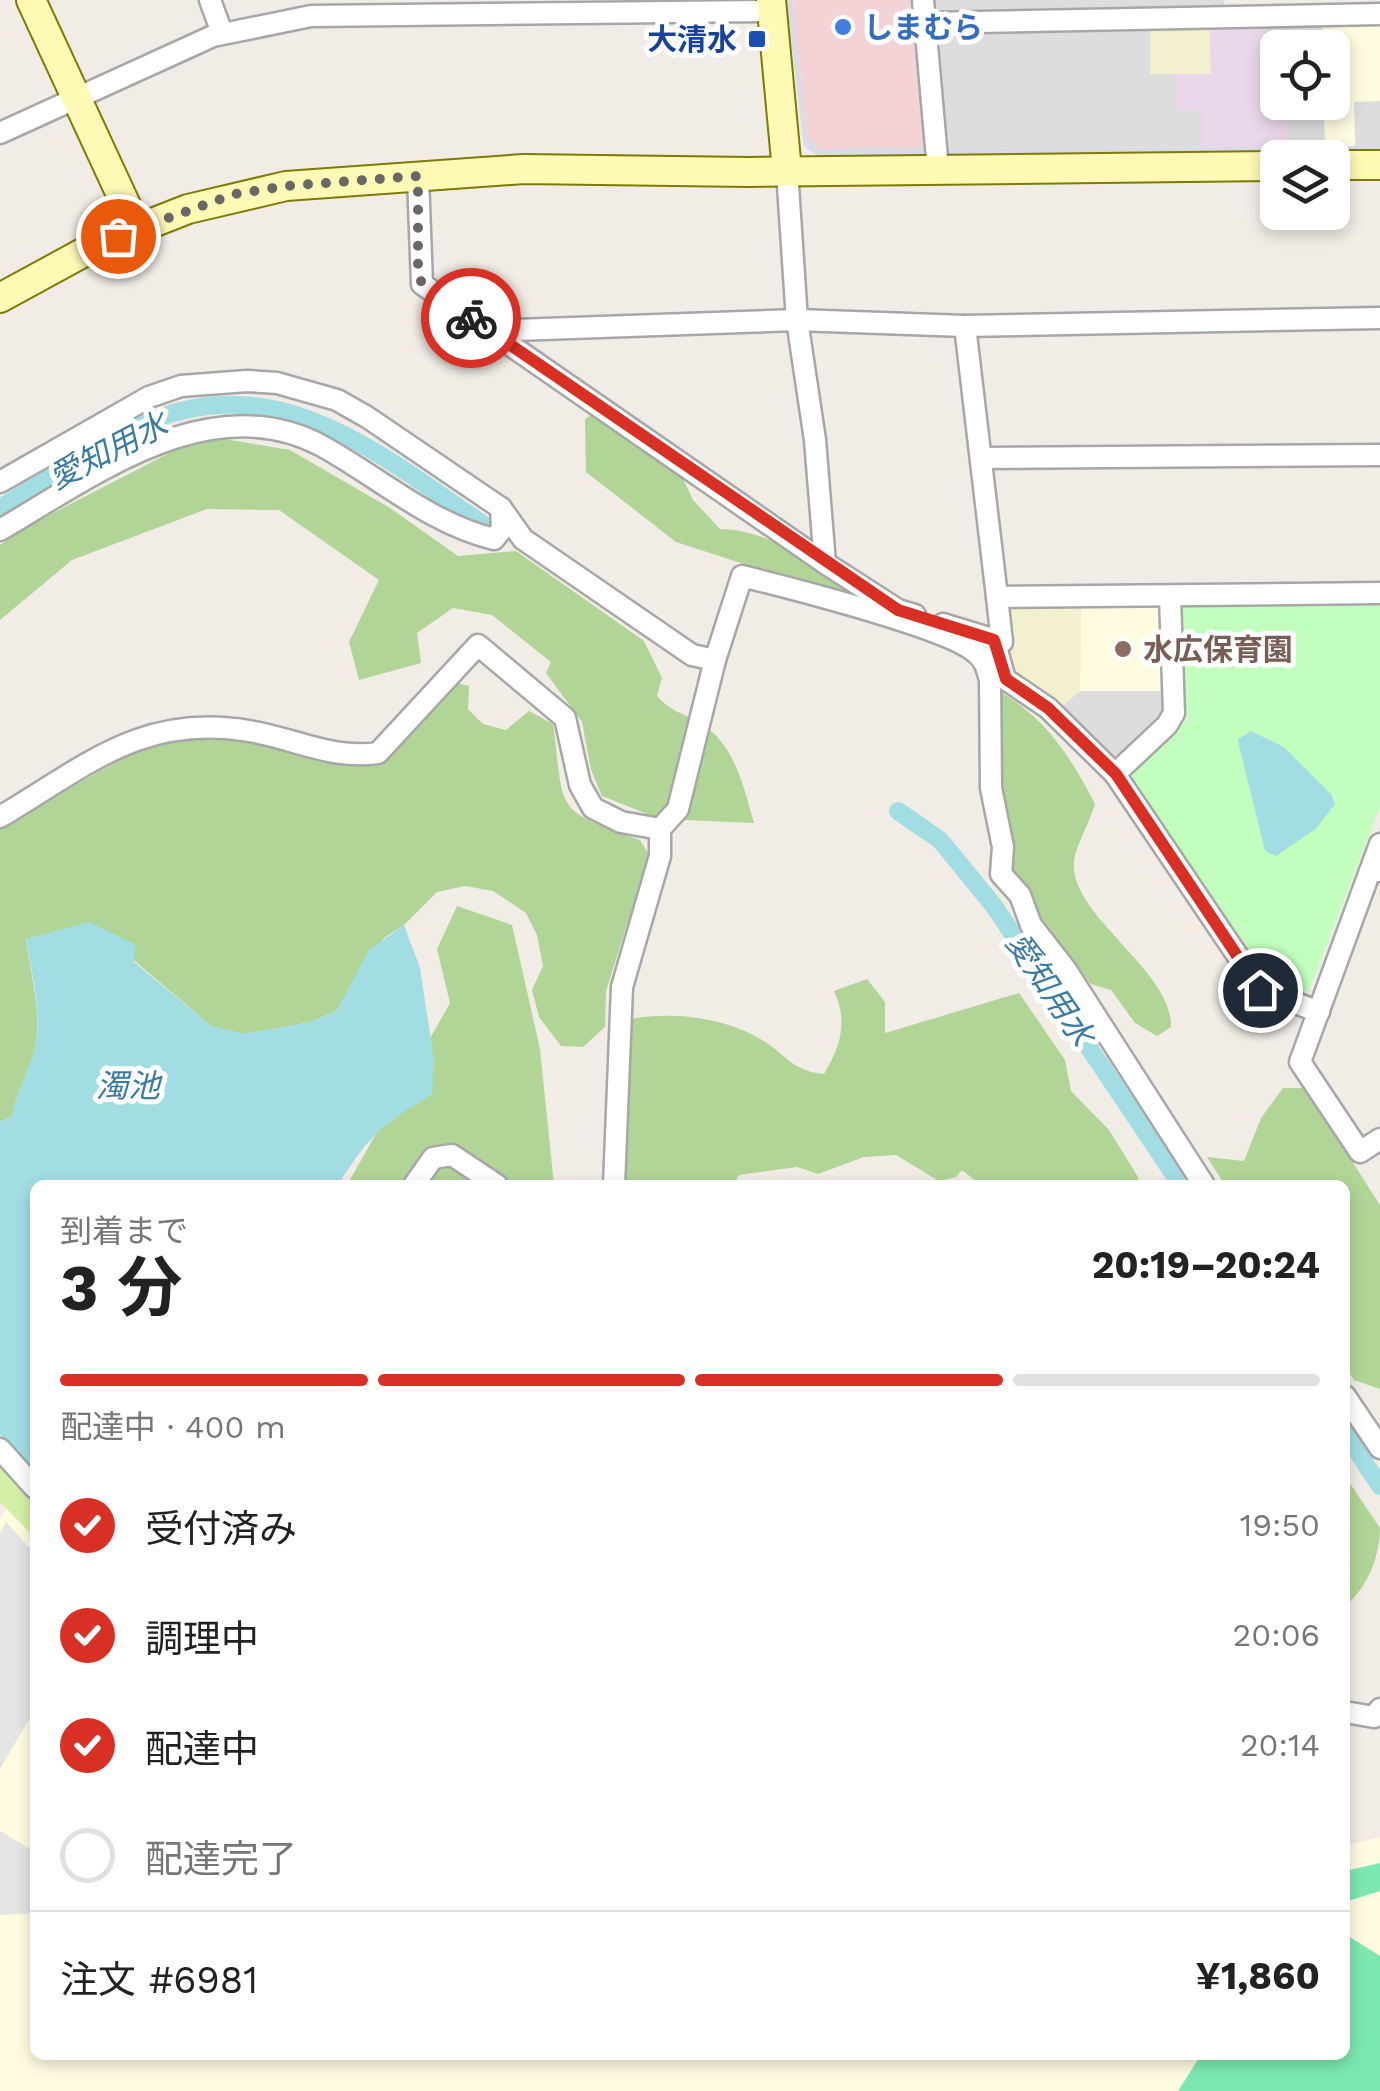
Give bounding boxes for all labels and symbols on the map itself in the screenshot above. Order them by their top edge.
place label: しまむら [863,10,983,45]
marker: しまむら [832,16,854,38]
place label: 大清水 [647,22,737,57]
marker: 大清水 [746,28,768,50]
pin [76,194,161,279]
courier [421,268,521,368]
water label: 愛知用水 [42,404,176,497]
place label: 水広保育園 [1143,632,1293,667]
marker: 水広保育園 [1112,638,1134,660]
water label: 愛知用水 [998,925,1103,1055]
pin [1218,948,1303,1033]
water label: 濁池 [96,1067,163,1105]

